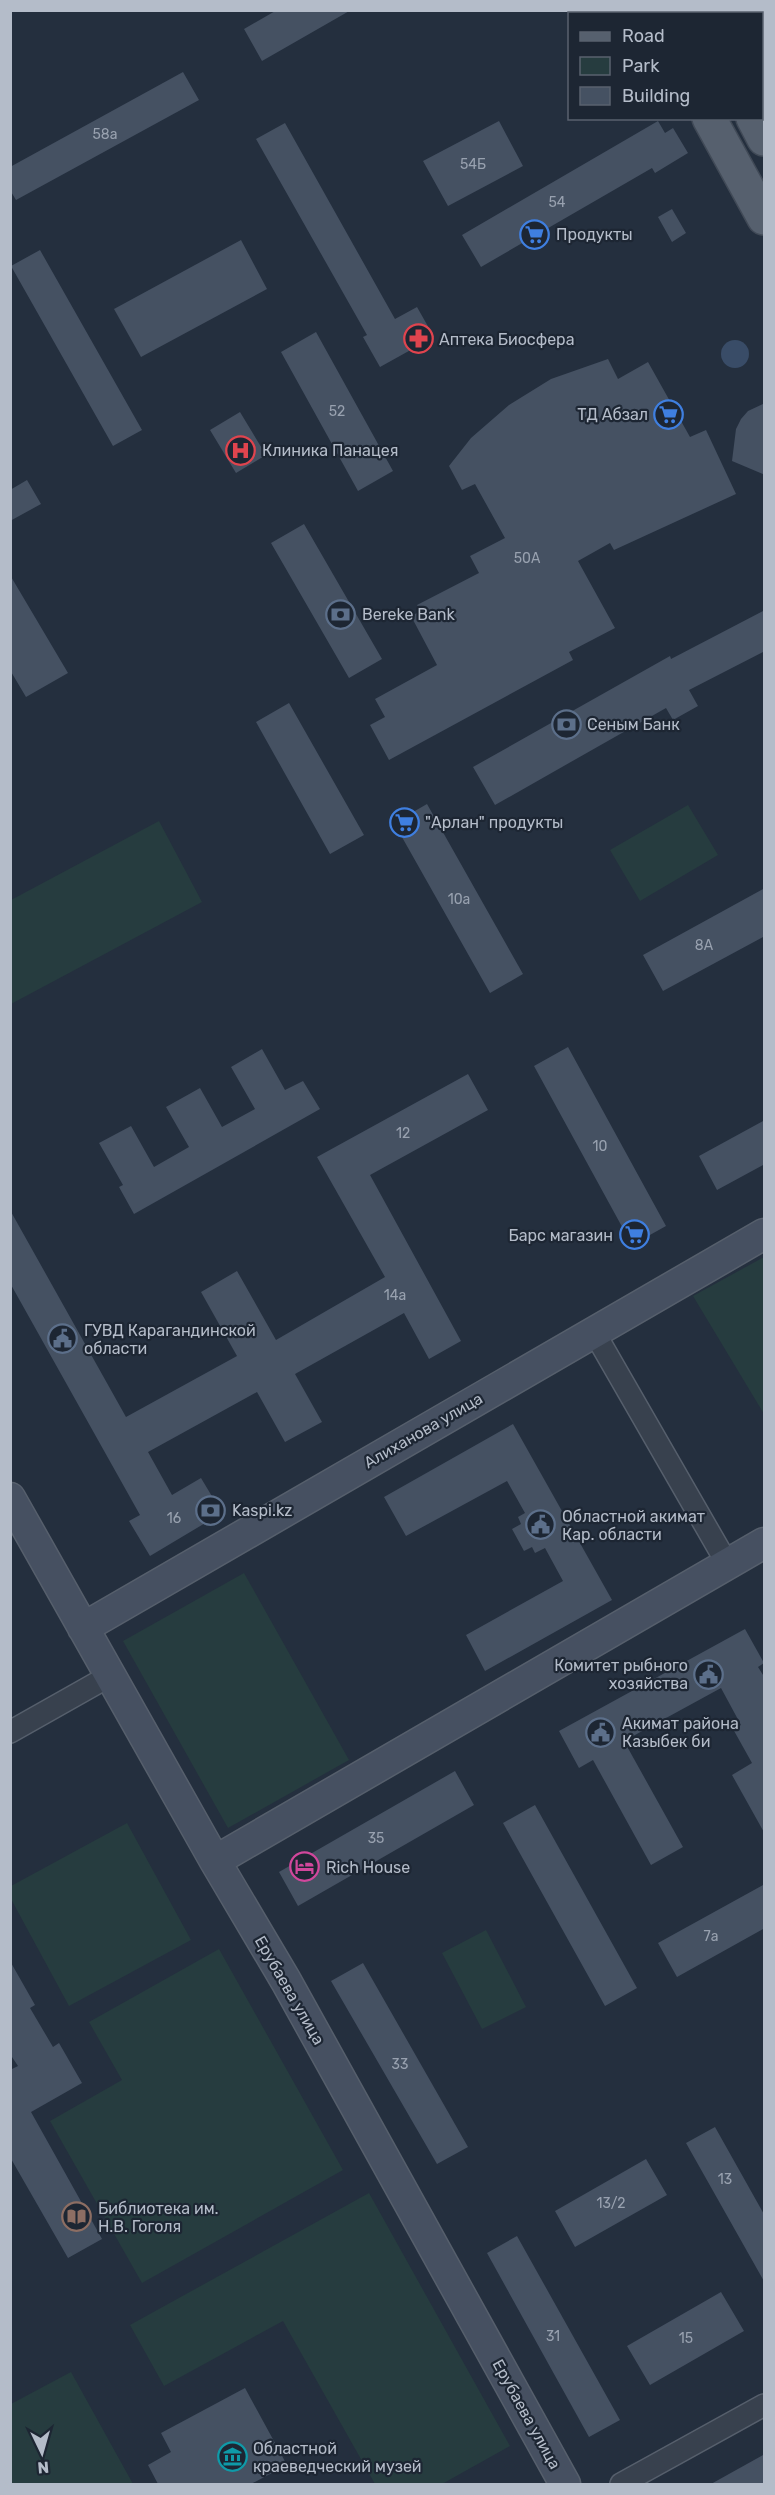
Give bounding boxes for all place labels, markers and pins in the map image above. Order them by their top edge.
supermarket icon: Продукты [519,218,551,250]
place label: Продукты [556,225,633,244]
pharmacy icon: Аптека Биосфера [402,323,434,355]
place label: Аптека Биосфера [439,330,574,349]
supermarket icon: ТД Абзал [653,398,685,430]
place label: ТД Абзал [577,405,648,424]
hospital icon: Клиника Панацея [225,434,257,466]
place label: Клиника Панацея [262,441,398,460]
bank icon: Bereke Bank [325,598,357,630]
place label: Bereke Bank [362,605,455,624]
bank icon: Сеным Банк [550,708,582,740]
place label: Сеным Банк [587,715,680,734]
supermarket icon: "Арлан" продукты [388,806,420,838]
place label: "Арлан" продукты [425,813,563,832]
supermarket icon: Барс магазин [618,1219,650,1251]
place label: Барс магазин [509,1226,613,1245]
place label: ГУВД Карагандинской области [84,1321,256,1358]
public building icon: ГУВД Карагандинской области [47,1323,79,1355]
bank icon: Kaspi.kz [195,1494,227,1526]
place label: Kaspi.kz [232,1501,292,1520]
place label: Областной акимат Кар. области [562,1507,705,1544]
public building icon: Областной акимат Кар. области [525,1509,557,1541]
place label: Комитет рыбного хозяйства [554,1656,688,1693]
public building icon: Комитет рыбного хозяйства [693,1658,725,1690]
place label: Акимат района Казыбек би [622,1714,739,1751]
public building icon: Акимат района Казыбек би [585,1716,617,1748]
hotel icon: Rich House [289,1851,321,1883]
place label: Rich House [326,1858,410,1877]
place label: Библиотека им. Н.В. Гоголя [98,2199,219,2236]
library icon: Библиотека им. Н.В. Гоголя [61,2201,93,2233]
place label: Областной краеведческий музей [253,2439,422,2476]
museum icon: Областной краеведческий музей [216,2441,248,2473]

